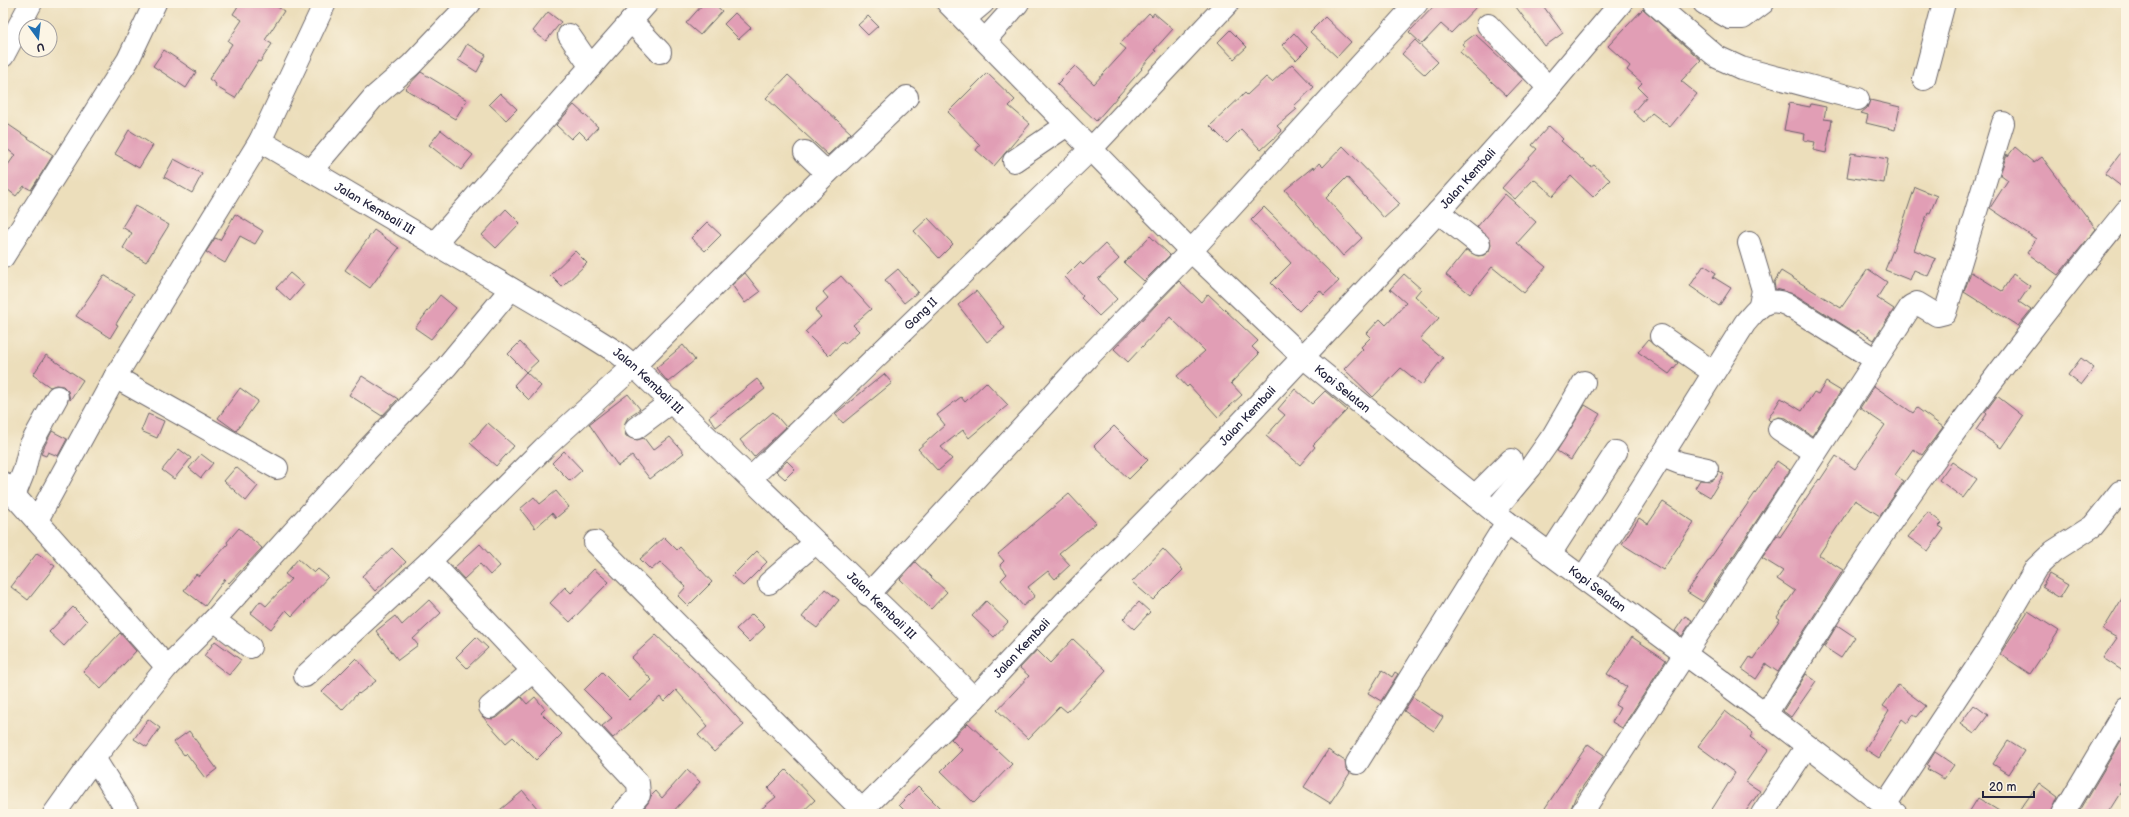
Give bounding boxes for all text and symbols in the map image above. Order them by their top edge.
north arrow [18,18,58,58]
text: U [35,40,46,55]
street label: Jalan Kembali [1437,145,1499,212]
street label: Jalan Kembali III [332,179,418,238]
street label: Gang II [901,294,940,333]
street label: Jalan Kembali III [610,344,687,417]
street label: Kopi Selatan [1311,362,1374,416]
street label: Jalan Kembali [1216,383,1279,449]
street label: Kopi Selatan [1565,563,1629,615]
street label: Jalan Kembali III [844,569,919,642]
street label: Jalan Kembali [990,615,1053,681]
scale bar [1983,773,2034,799]
text: 20 m [1989,780,2016,795]

